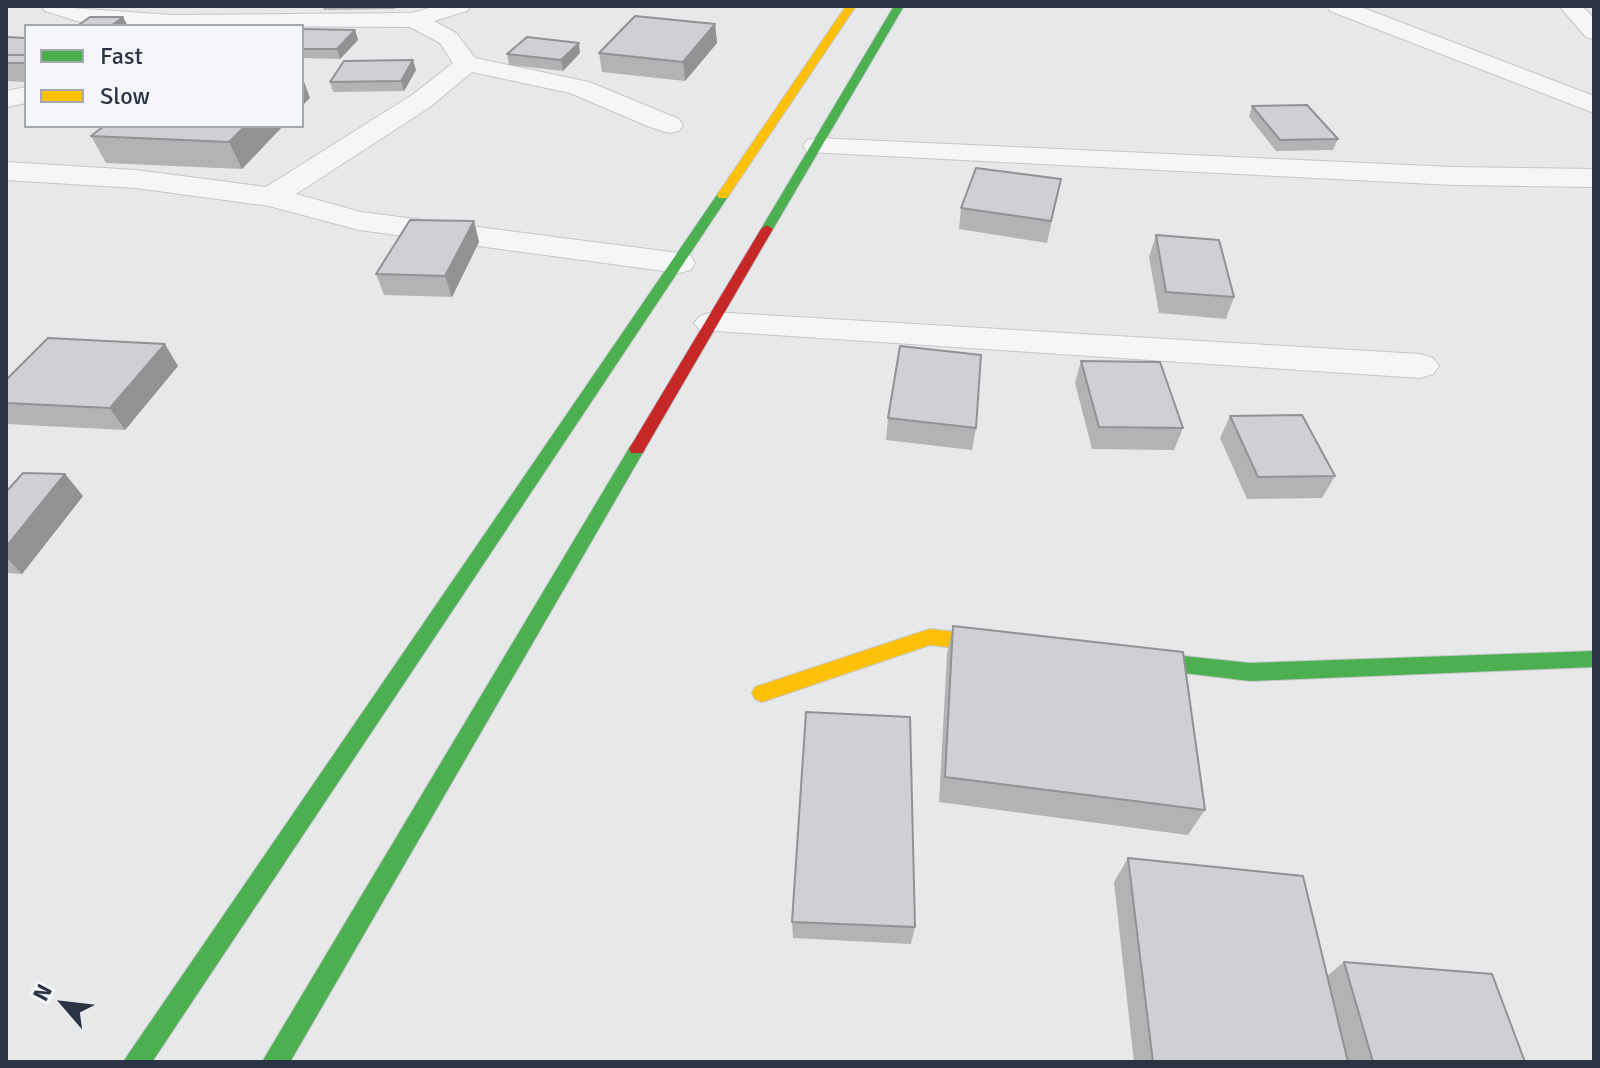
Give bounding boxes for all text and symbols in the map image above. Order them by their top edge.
legend [24,24,304,128]
text: Fast [100,41,143,71]
text: Slow [100,81,150,111]
north arrow [24,964,104,1044]
text: N [27,979,58,1006]

